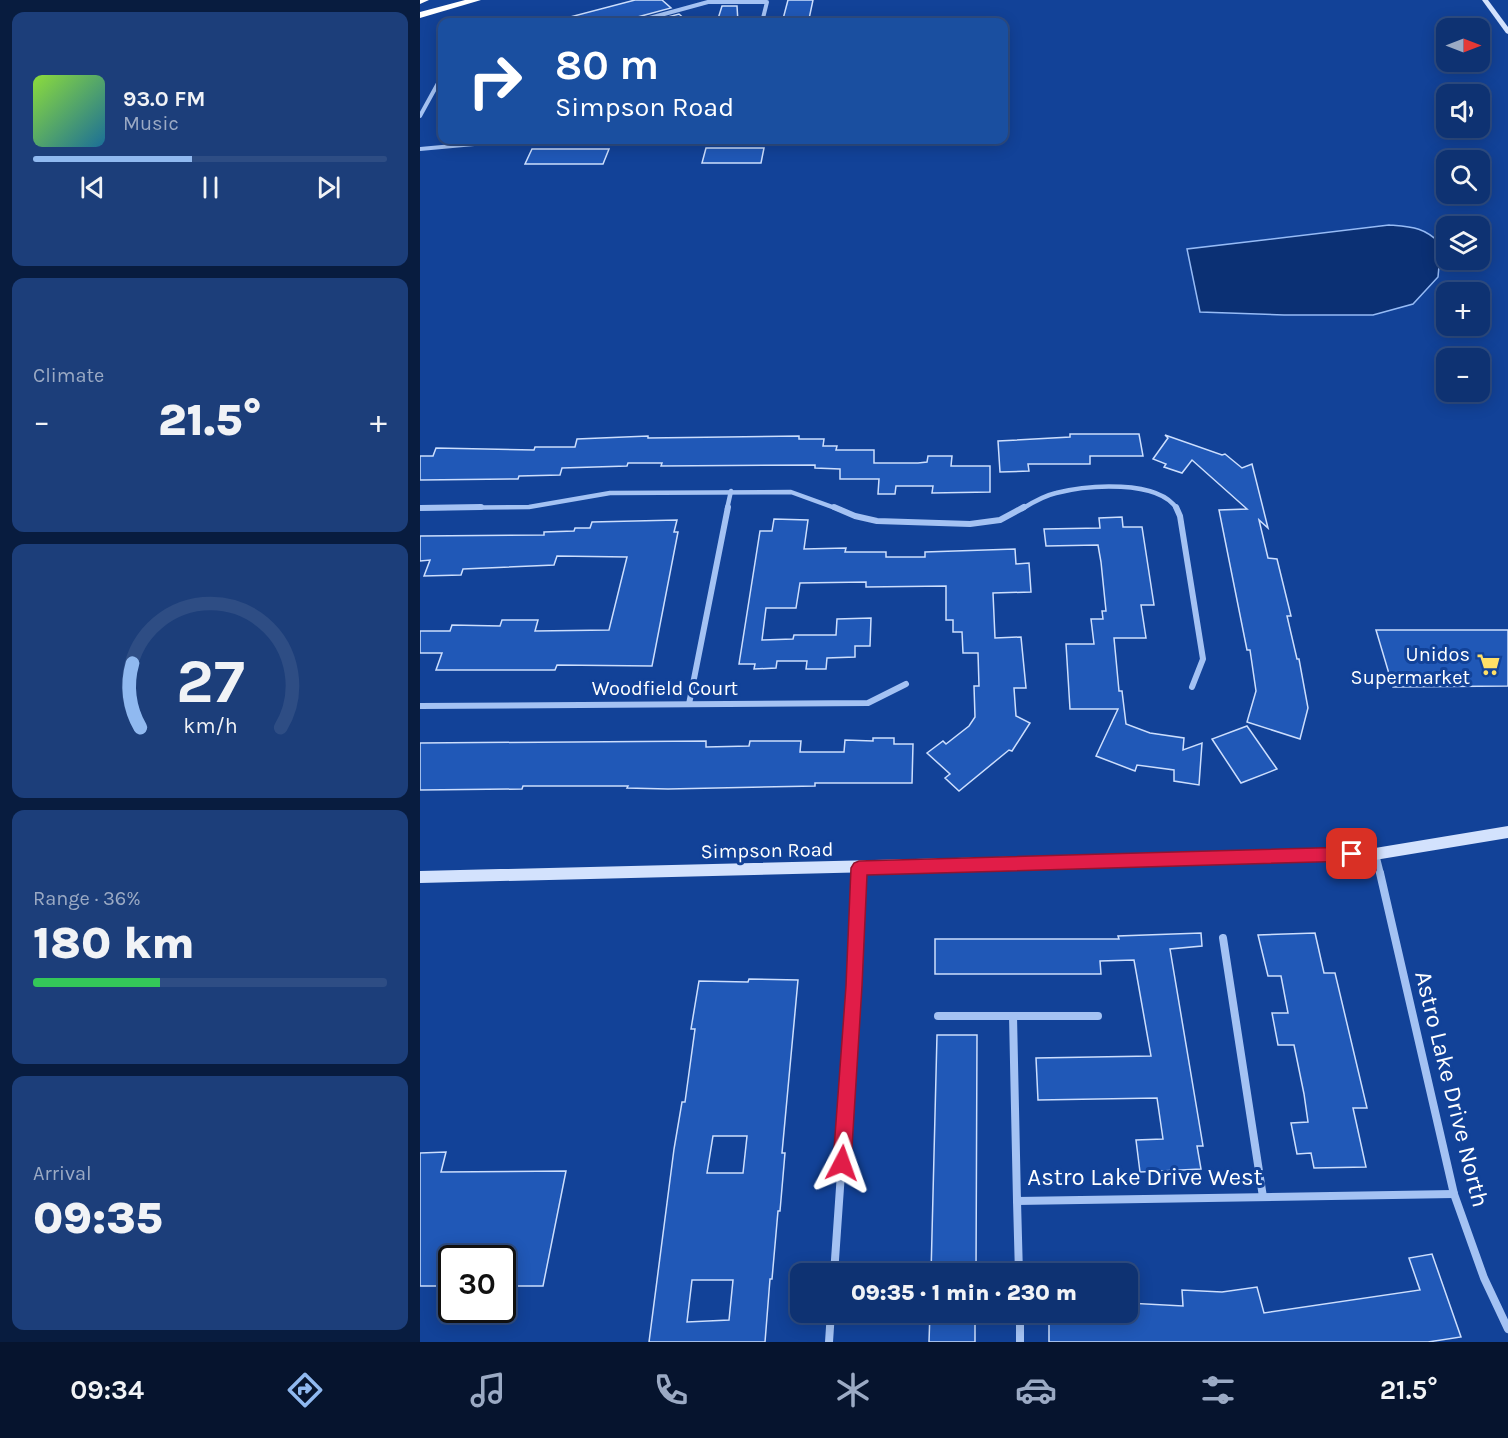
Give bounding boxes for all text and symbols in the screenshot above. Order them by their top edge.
north arrow [1436,18,1490,72]
map controls [1436,18,1490,402]
text: 80 m [555,40,659,90]
icon: right [456,42,534,120]
button: sound [1436,84,1490,138]
text: 93.0 FM [123,86,206,112]
text: Simpson Road [555,91,734,123]
text: Music [123,112,179,135]
button: search [1436,150,1490,204]
icon: previous [76,171,109,204]
icon: pause [194,171,227,204]
icon: next [312,171,345,204]
button: layers [1436,216,1490,270]
button: + [1436,282,1490,336]
button: − [1436,348,1490,402]
text: Climate [33,364,104,387]
text: 21.5° [158,394,262,446]
text: − [33,402,50,440]
text: + [370,402,387,440]
place label: Unidos Supermarket [1351,643,1470,689]
text: 27 [176,645,244,718]
supermarket icon: Unidos Supermarket [1475,652,1501,678]
street label: Woodfield Court [592,677,739,700]
text: km/h [183,713,237,738]
pin [1326,828,1377,879]
icon: arrive [1335,837,1368,870]
street label: Simpson Road [700,838,834,863]
text: Range · 36% [33,887,141,910]
text: 180 km [33,917,195,969]
street label: Astro Lake Drive North [1409,968,1495,1210]
position arrow [810,1131,874,1195]
text: Arrival [33,1162,92,1185]
street label: Astro Lake Drive West [1027,1163,1263,1191]
text: 09:35 [33,1192,163,1244]
speed limit sign: 30 [438,1245,516,1323]
text: 09:35 · 1 min · 230 m [851,1280,1077,1306]
icon: directions [284,1369,326,1411]
icon: music [467,1369,509,1411]
icon: phone [650,1369,692,1411]
icon: climate [832,1369,874,1411]
icon: car [1015,1369,1057,1411]
icon: filters [1197,1369,1239,1411]
text: 09:34 [70,1374,144,1406]
text: 21.5° [1380,1374,1438,1406]

